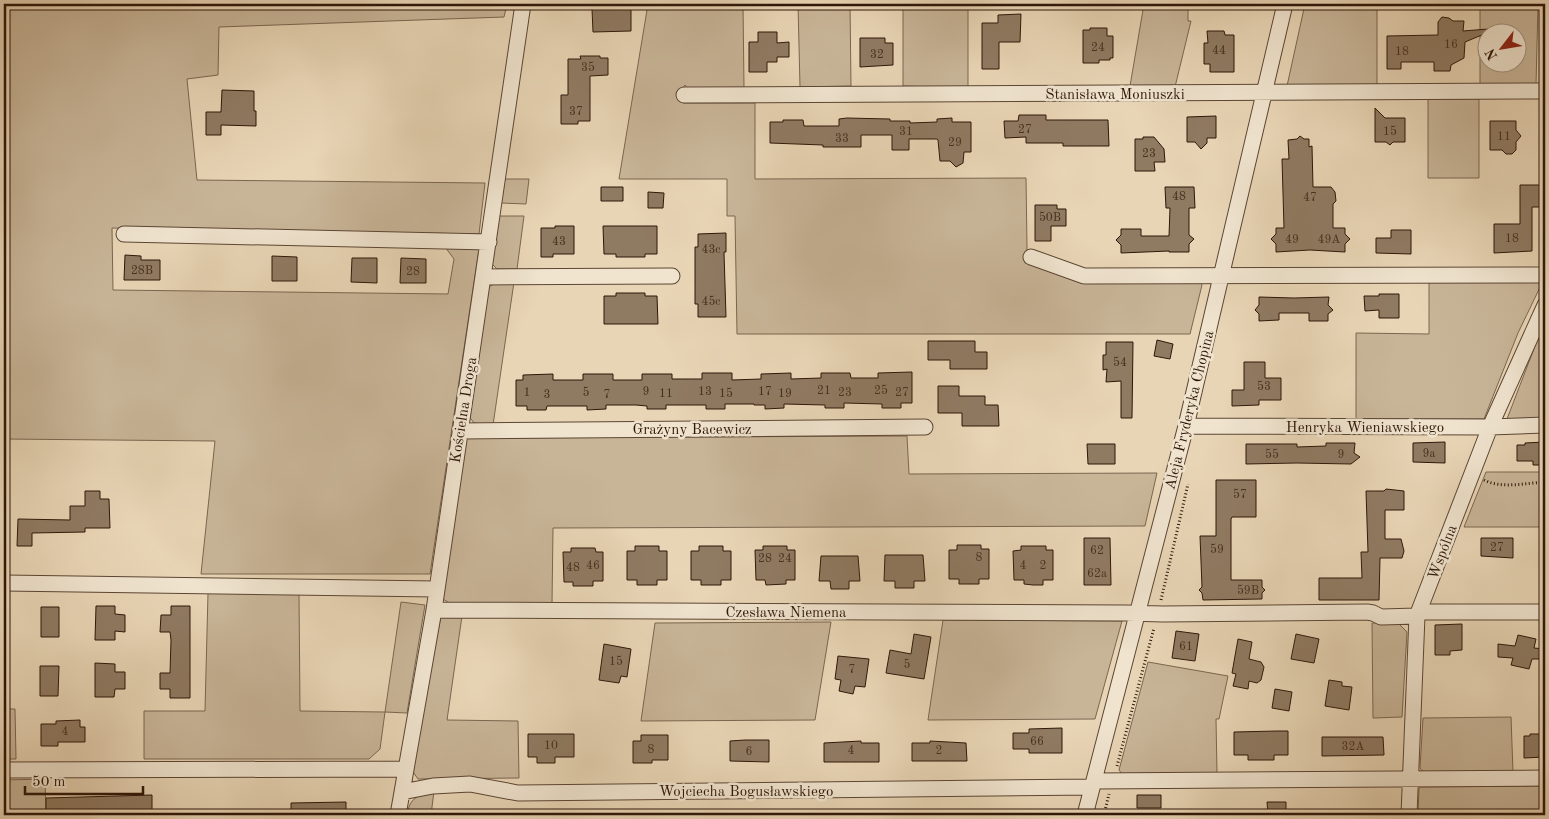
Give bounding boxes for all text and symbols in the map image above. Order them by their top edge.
north arrow [1476,22,1526,72]
house number: 16 [1444,39,1458,51]
house number: 24 [1091,42,1105,54]
house number: 44 [1212,45,1226,57]
house number: 18 [1395,46,1409,58]
text: N [1483,46,1500,62]
house number: 32 [870,49,884,61]
house number: 35 [581,61,595,74]
street label: Stanisława Moniuszki [1045,88,1185,103]
house number: 37 [569,106,583,118]
house number: 27 [1018,124,1032,136]
house number: 15 [1383,125,1397,138]
house number: 31 [899,126,913,138]
house number: 11 [1497,131,1511,143]
house number: 33 [835,133,849,145]
house number: 29 [948,137,962,149]
house number: 23 [1142,148,1156,160]
house number: 48 [1172,191,1186,203]
house number: 47 [1303,192,1317,204]
house number: 50B [1039,211,1061,224]
house number: 18 [1505,233,1519,245]
house number: 49 [1285,234,1299,246]
house number: 49A [1317,234,1341,246]
house number: 43 [552,236,566,248]
house number: 43c [701,244,721,256]
house number: 28B [131,265,153,277]
house number: 28 [406,266,420,278]
house number: 45c [701,295,721,308]
street label: Aleja Fryderyka Chopina [1163,329,1218,492]
street label: Kościelna Droga [449,355,480,464]
house number: 54 [1113,356,1127,369]
house number: 53 [1257,380,1271,393]
house number: 25 [874,384,888,397]
house number: 21 [817,385,831,397]
house number: 5 [583,386,590,399]
house number: 9 [643,386,649,398]
house number: 13 [698,386,712,398]
house number: 17 [758,386,772,398]
house number: 1 [524,387,530,399]
house number: 15 [719,387,733,400]
house number: 23 [838,387,852,399]
house number: 27 [895,387,909,399]
house number: 11 [659,388,673,400]
house number: 19 [778,388,792,400]
house number: 3 [544,389,550,401]
house number: 7 [604,389,610,401]
street label: Henryka Wieniawskiego [1286,421,1444,436]
street label: Grażyny Bacewicz [632,423,752,438]
house number: 55 [1265,448,1279,461]
house number: 9a [1423,448,1436,460]
house number: 9 [1338,449,1344,461]
house number: 57 [1233,488,1247,501]
street label: Wspólna [1426,523,1461,582]
house number: 27 [1490,542,1504,554]
house number: 59 [1210,543,1224,556]
house number: 62 [1090,545,1104,557]
house number: 8 [976,552,983,564]
house number: 28 [758,553,772,565]
house number: 24 [778,553,792,565]
house number: 46 [586,560,600,572]
house number: 4 [1020,560,1027,572]
house number: 2 [1040,560,1046,572]
house number: 48 [566,562,580,574]
house number: 62a [1087,568,1107,580]
house number: 59B [1237,584,1259,597]
street label: Czesława Niemena [726,606,847,621]
house number: 61 [1179,641,1193,653]
house number: 15 [609,655,623,668]
house number: 5 [904,658,911,671]
house number: 7 [849,664,855,676]
house number: 4 [62,726,69,738]
house number: 66 [1030,736,1044,748]
house number: 10 [544,740,558,752]
house number: 32A [1341,741,1365,753]
house number: 8 [648,744,655,756]
house number: 4 [848,745,855,757]
house number: 2 [936,745,942,757]
house number: 6 [746,746,753,758]
scale bar [25,764,142,796]
text: 50 m [32,775,66,790]
street label: Wojciecha Bogusławskiego [659,785,833,800]

